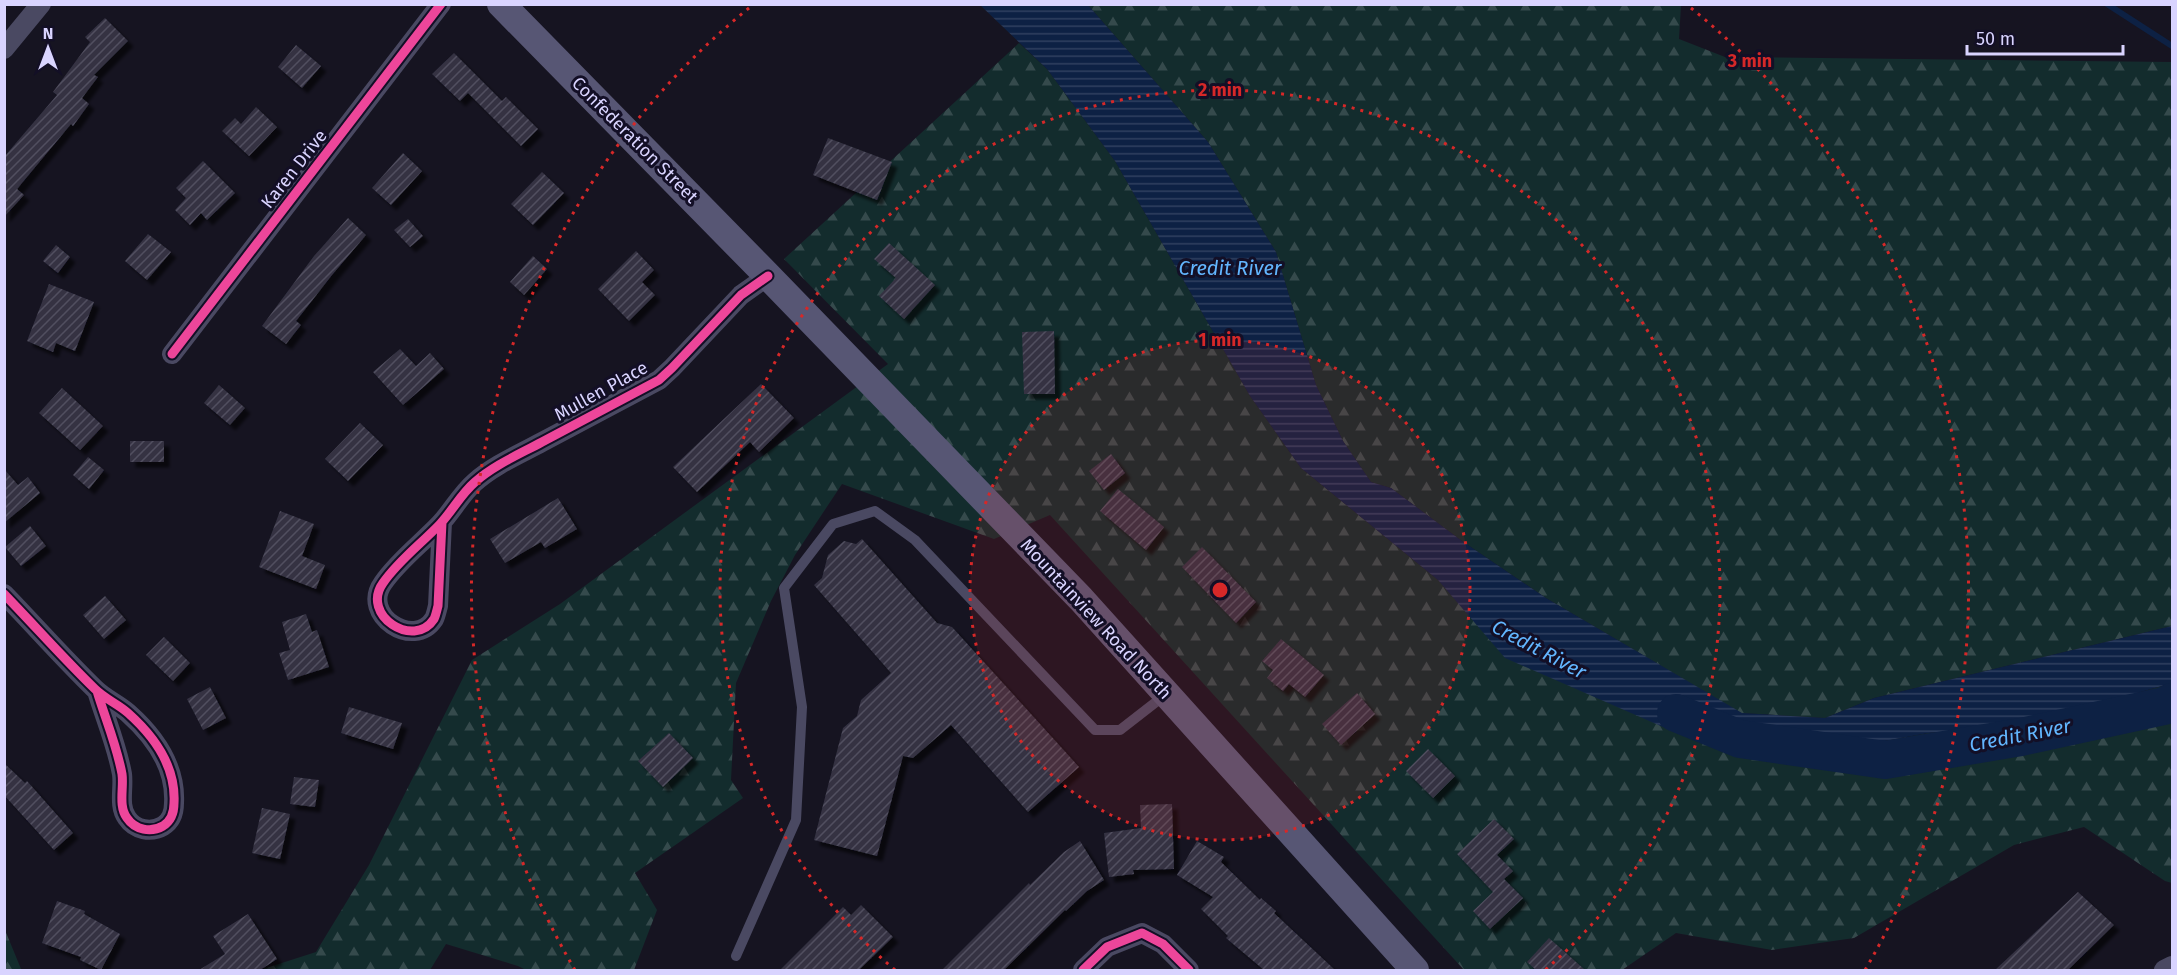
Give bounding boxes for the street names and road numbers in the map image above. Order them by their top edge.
street label: Confederation Street [567,72,703,208]
street label: Karen Drive [256,125,332,213]
street label: Mullen Place [550,356,652,426]
street label: Mountainview Road North [1016,534,1176,704]

